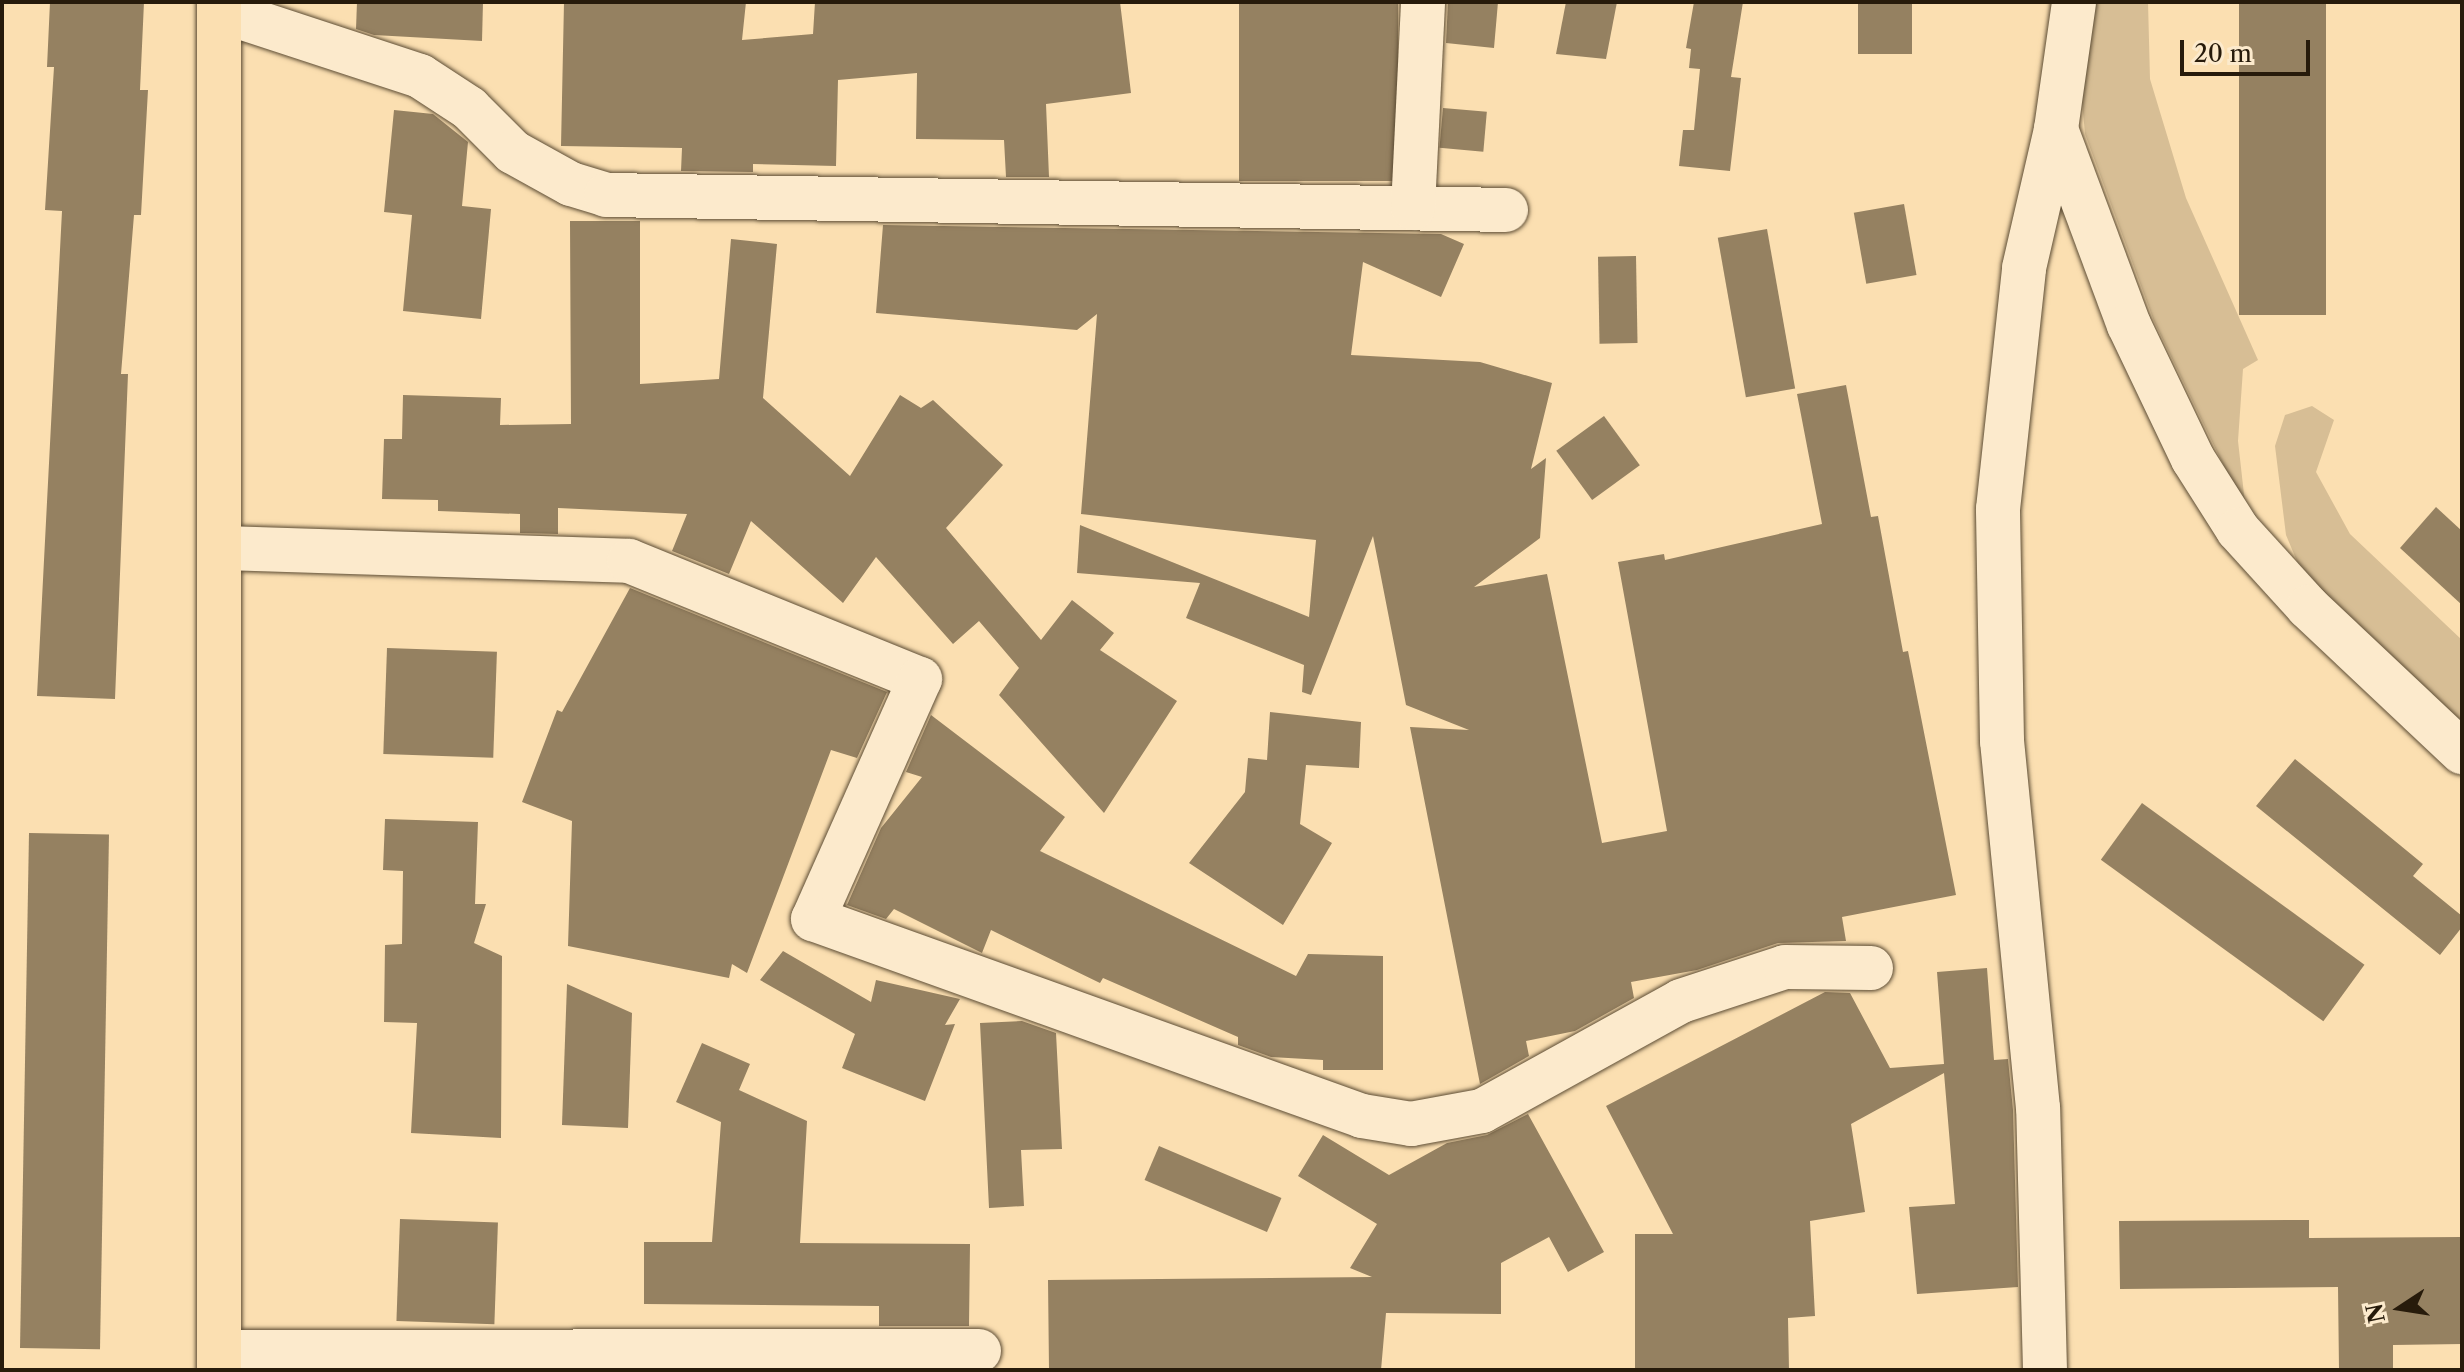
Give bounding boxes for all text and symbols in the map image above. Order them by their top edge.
scale bar [2184,24,2314,74]
text: 20 m [2194,39,2252,68]
north arrow [2360,1268,2440,1348]
text: N [2361,1301,2391,1325]

